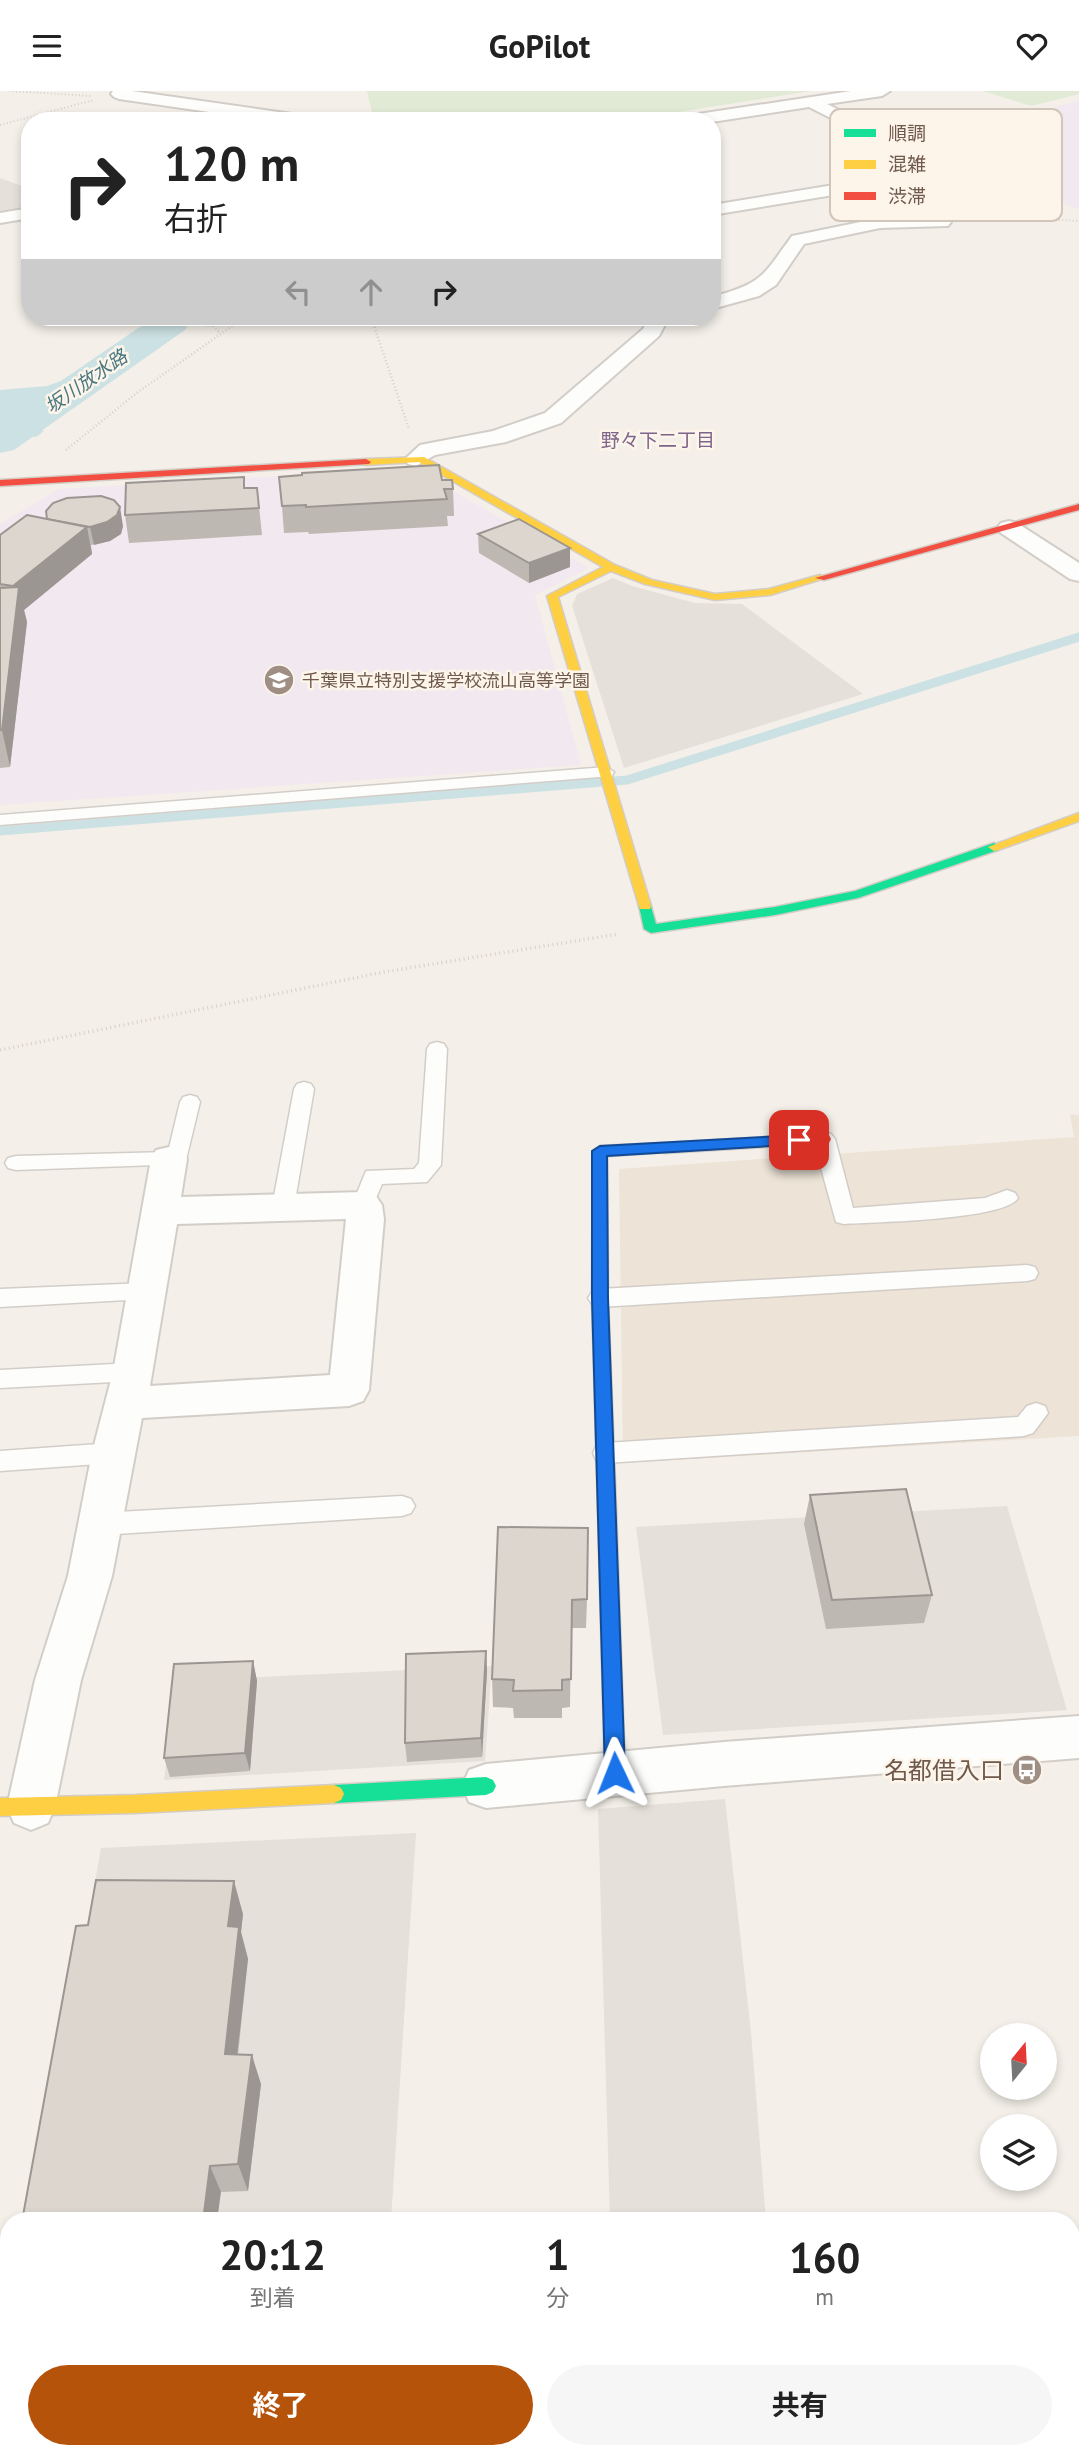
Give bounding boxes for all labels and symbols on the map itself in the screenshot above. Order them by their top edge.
legend [830,109,1062,221]
text: 順調 [888,121,926,145]
text: 混雑 [888,152,926,176]
text: 渋滞 [888,184,926,208]
water label: 坂川放水路 [40,343,133,418]
district label: 野々下二丁目 [601,428,715,452]
school or university icon: 千葉県立特別支援学校流山高等学園 [262,663,296,697]
place label: 千葉県立特別支援学校流山高等学園 [302,669,590,692]
pin [769,1110,829,1170]
position arrow [578,1736,652,1810]
bus stop icon: 名都借入口 [1010,1753,1044,1787]
place label: 名都借入口 [884,1755,1004,1786]
north arrow [980,2023,1057,2100]

